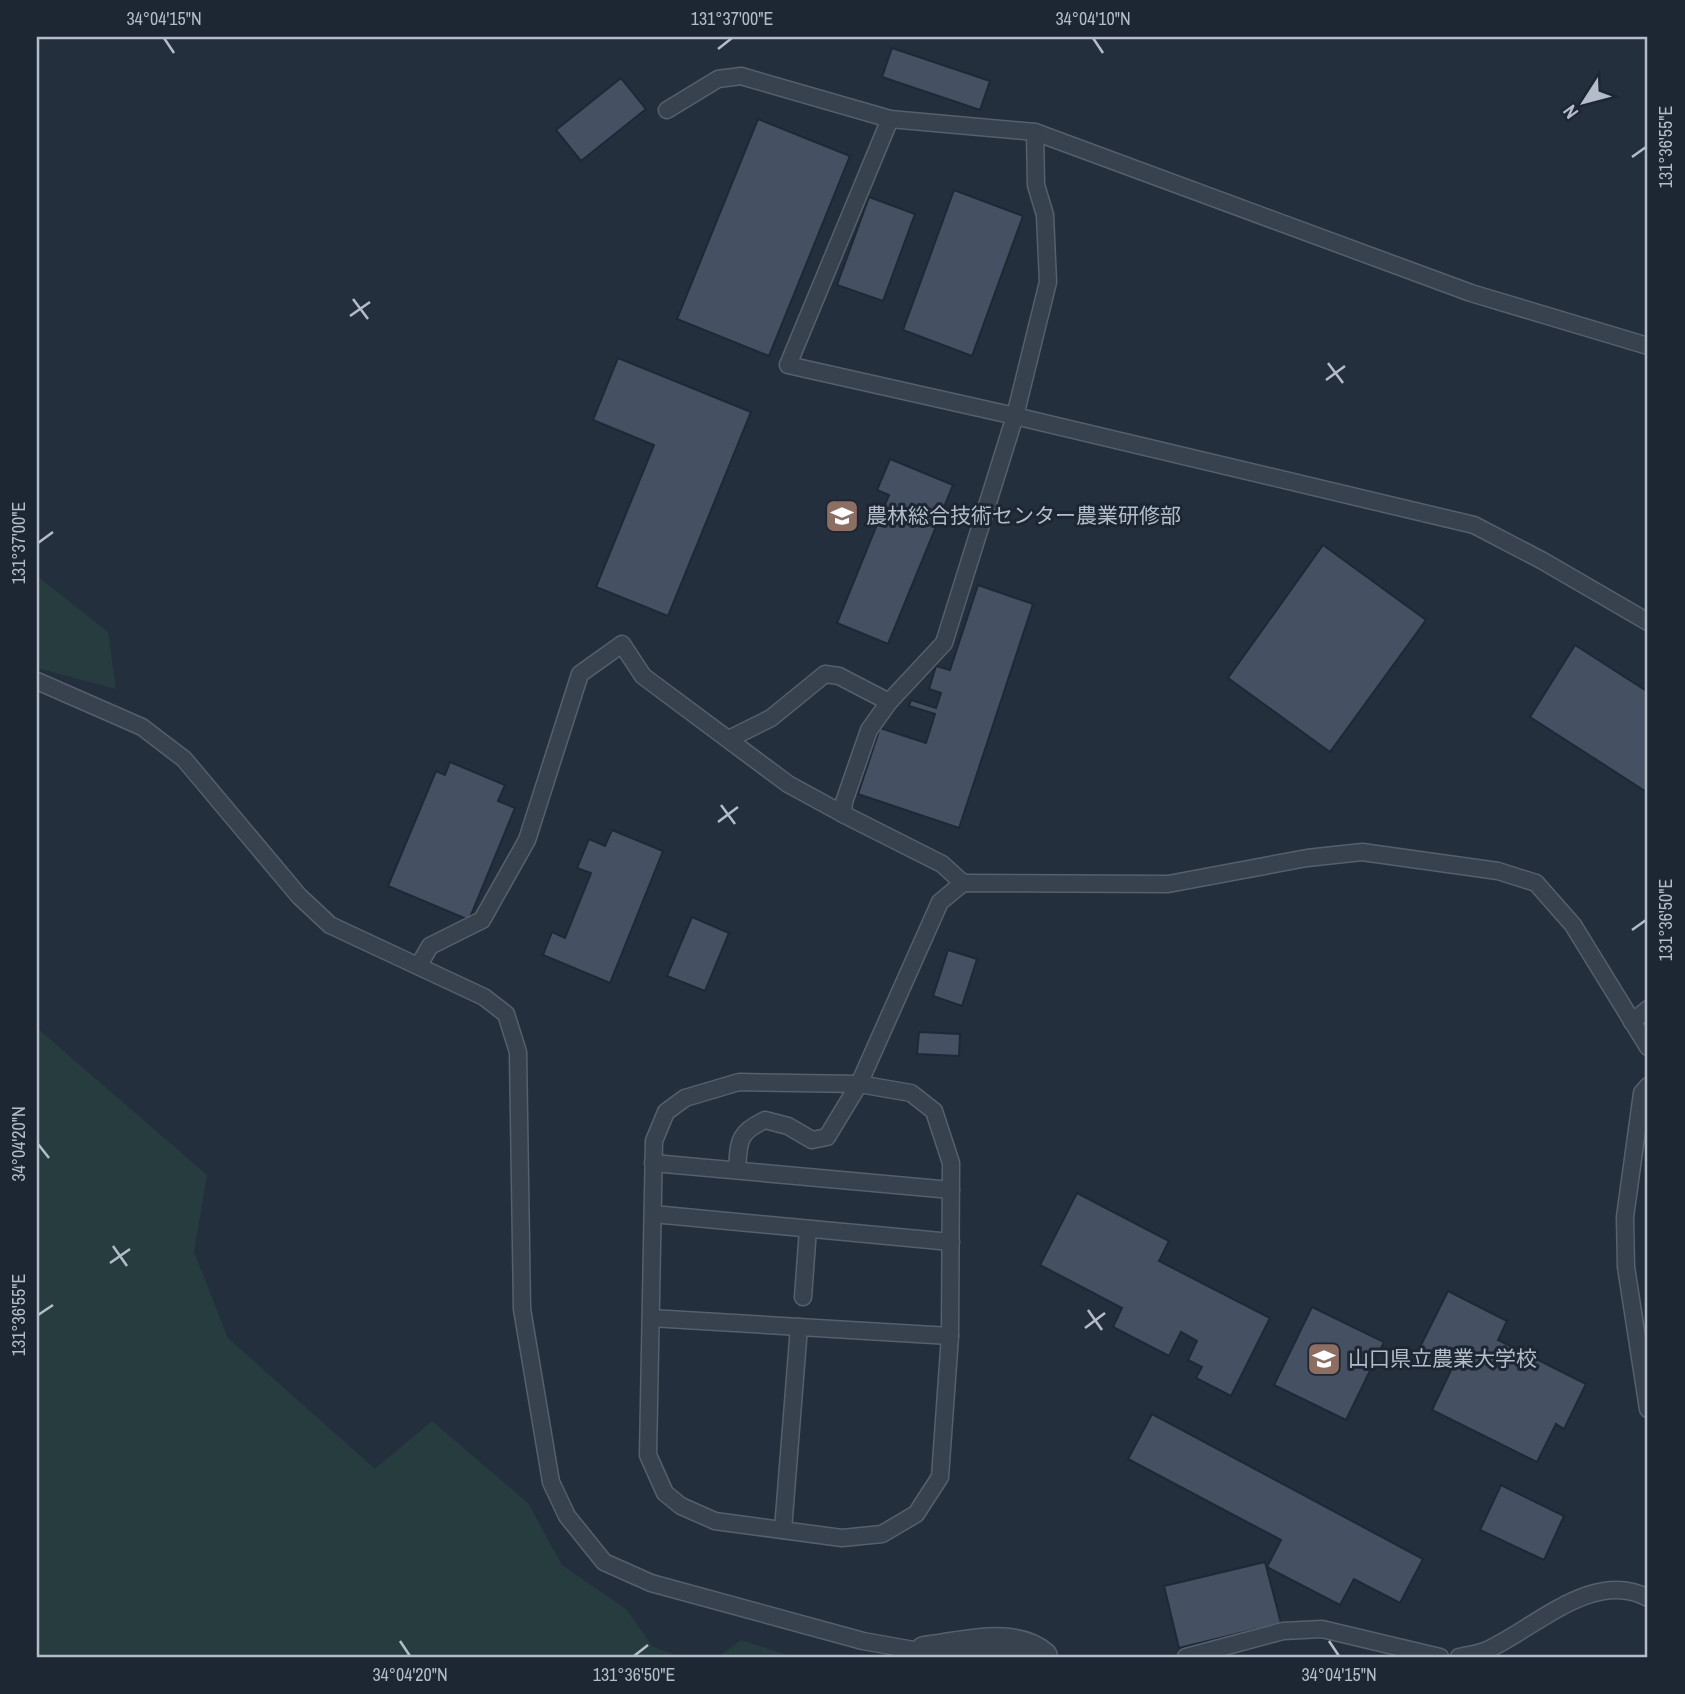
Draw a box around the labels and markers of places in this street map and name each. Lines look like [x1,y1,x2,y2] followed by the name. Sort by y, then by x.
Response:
[823,497,861,535] school or university icon: 農林総合技術センター農業研修部
[866,501,1181,530] place label: 農林総合技術センター農業研修部
[1305,1340,1343,1378] school or university icon: 山口県立農業大学校
[1348,1344,1537,1373] place label: 山口県立農業大学校

